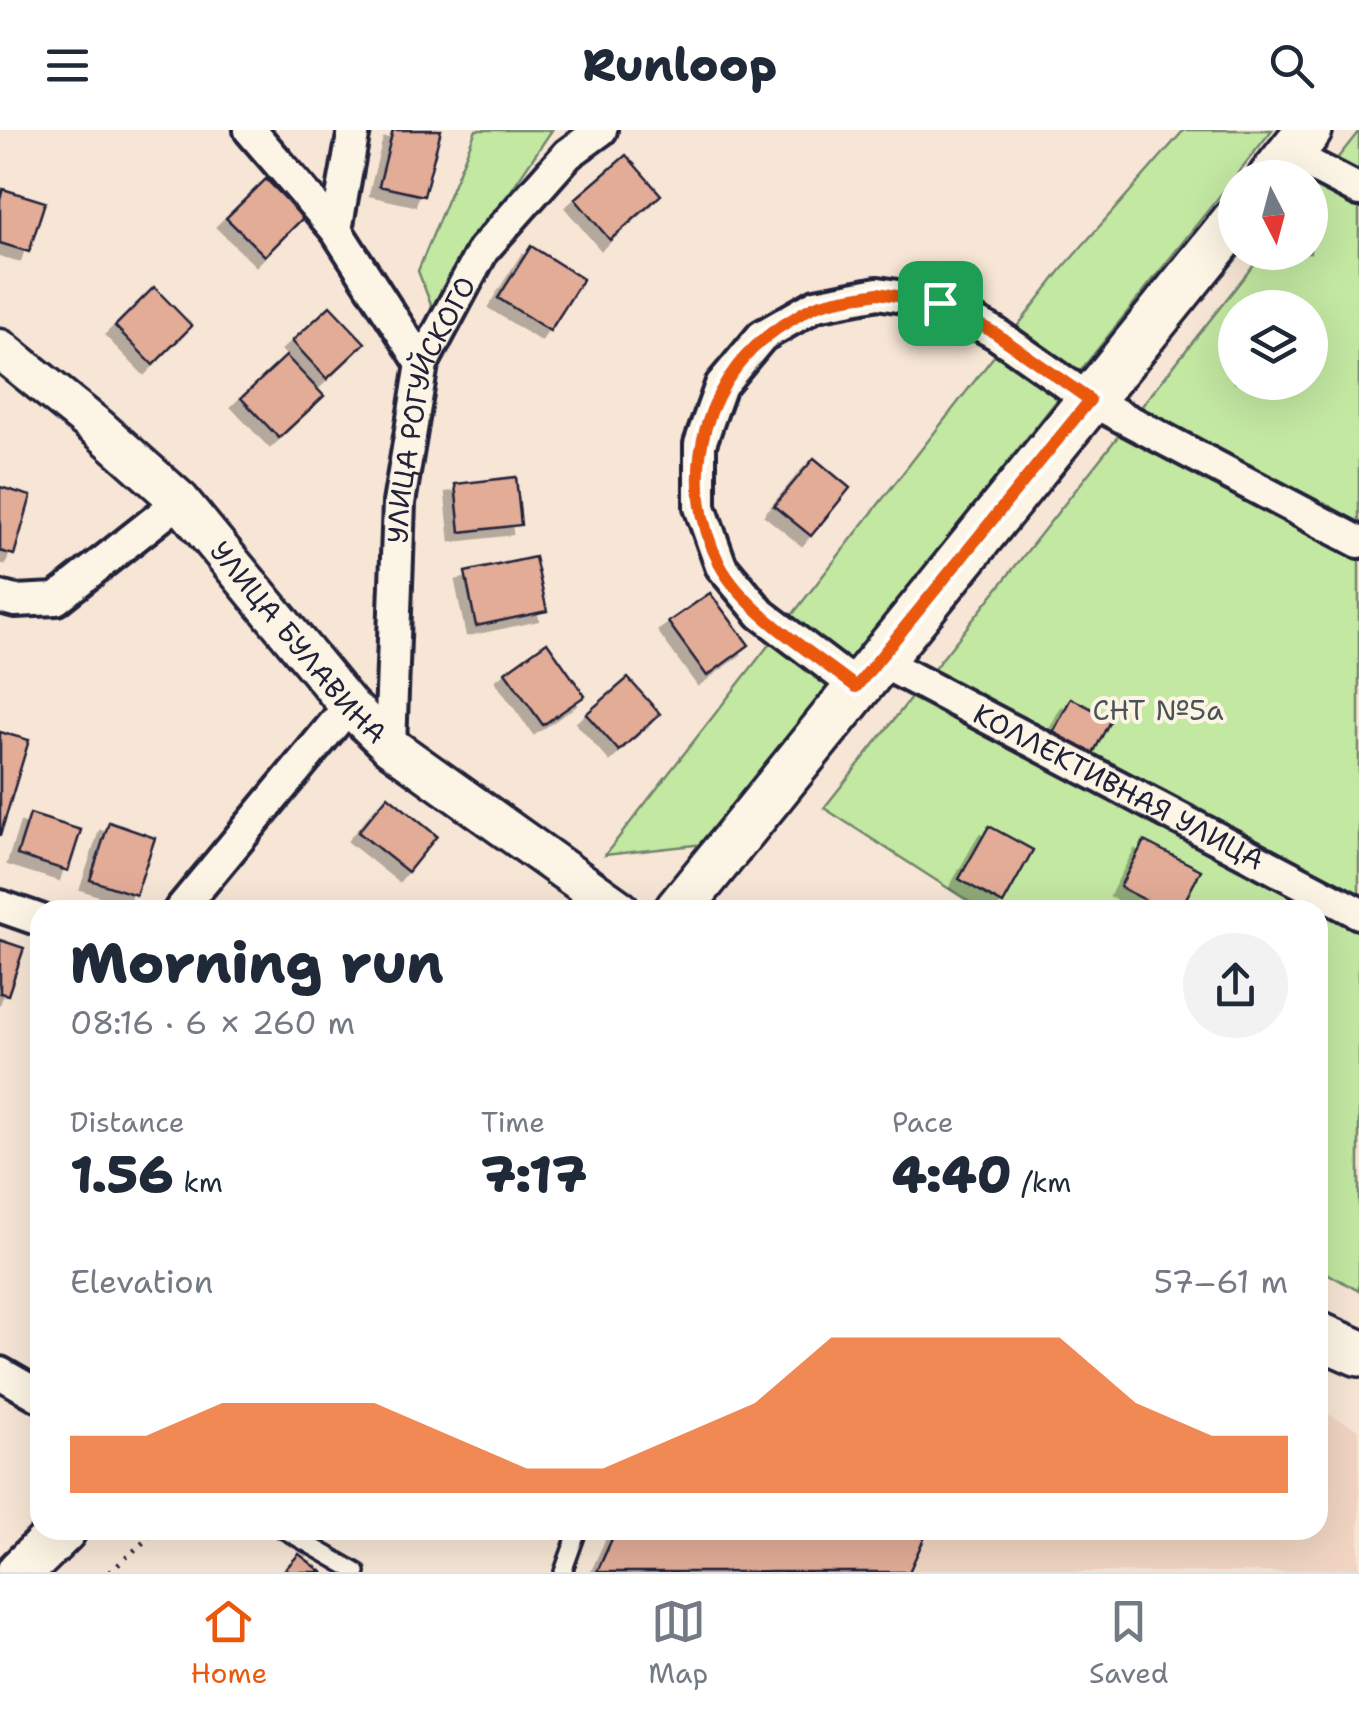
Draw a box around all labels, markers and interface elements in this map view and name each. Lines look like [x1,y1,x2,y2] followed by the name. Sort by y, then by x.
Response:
[582,35,777,95] text: Runloop
[40,38,95,93] icon: menu
[1264,38,1319,93] icon: search
[1218,160,1328,270] north arrow
[1218,160,1328,400] map controls
[898,261,983,346] pin
[379,269,485,544] street label: УЛИЦА РОГУЙСКОГО
[913,276,968,331] icon: arrive
[1218,290,1328,400] button: layers
[202,533,395,752] street label: УЛИЦА БУЛАВИНА
[1092,691,1224,729] park label: СНТ №5а
[967,695,1271,879] street label: КОЛЛЕКТИВНАЯ УЛИЦА
[70,926,444,1000] text: Morning run
[1183,933,1288,1038] button: share
[70,1001,355,1044] text: 08:16 · 6 × 260 m
[70,1103,185,1141] text: Distance
[481,1103,545,1141] text: Time
[892,1103,954,1141] text: Pace
[70,1141,174,1208] text: 1.56
[481,1141,587,1208] text: 7:17
[892,1141,1012,1208] text: 4:40
[174,1163,223,1201] text: km
[1012,1163,1071,1201] text: /km
[70,1260,213,1303] text: Elevation
[1153,1260,1288,1303] text: 57–61 m
[190,1594,267,1692] tab: Home
[648,1594,708,1692] tab: Map
[1089,1594,1169,1692] tab: Saved

